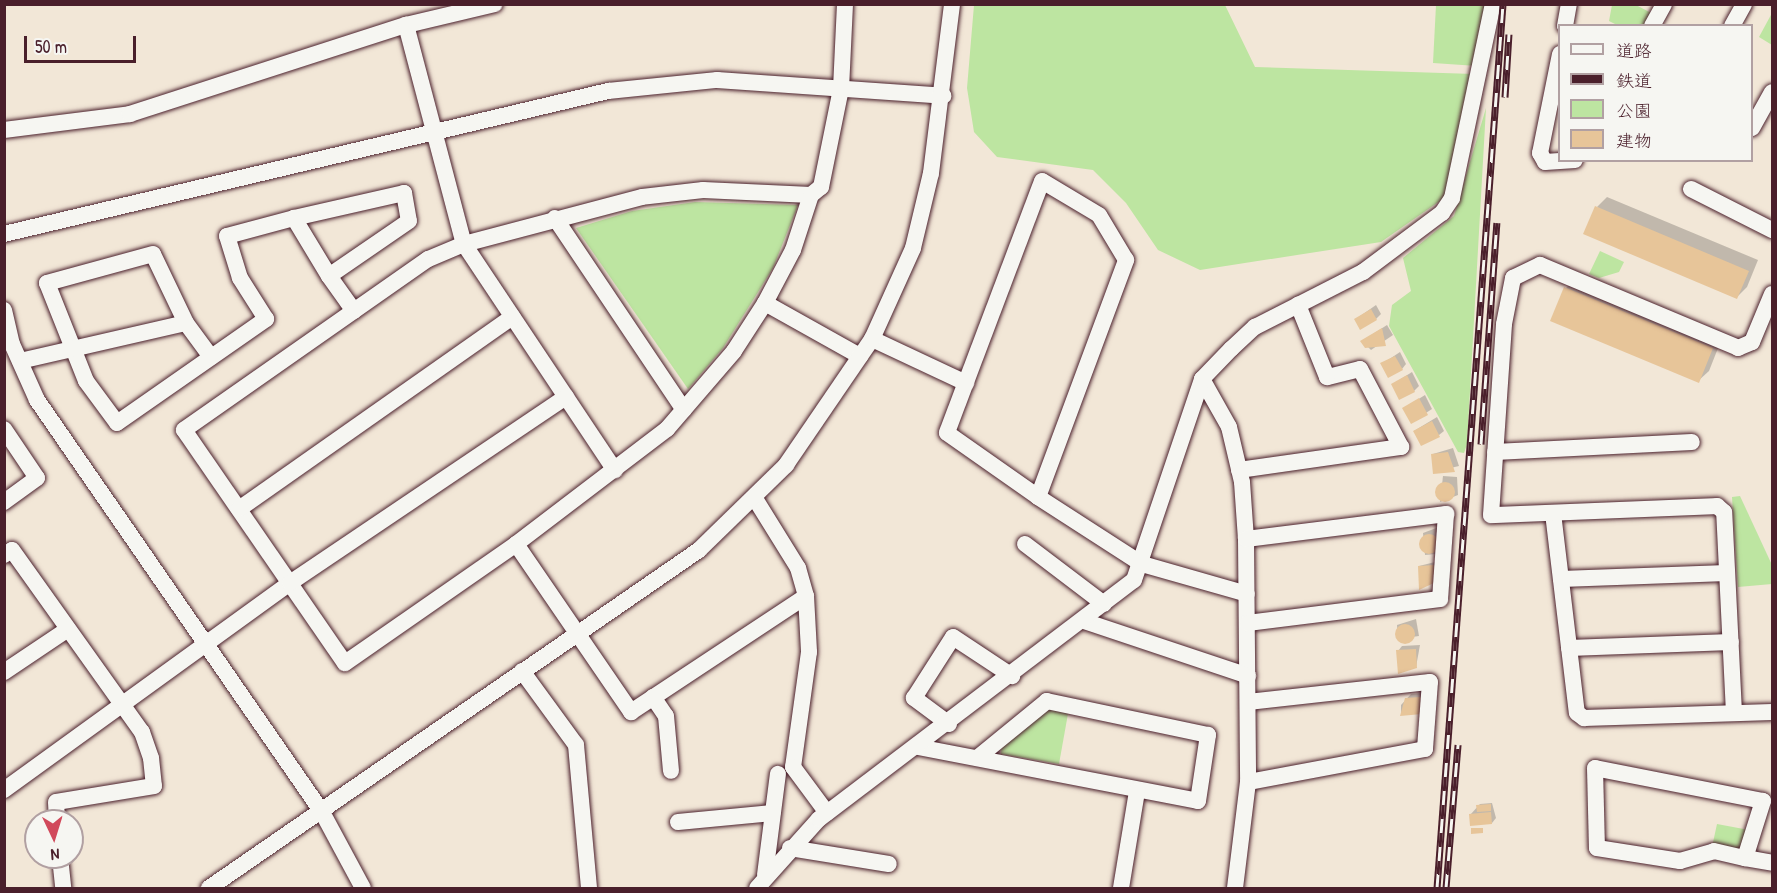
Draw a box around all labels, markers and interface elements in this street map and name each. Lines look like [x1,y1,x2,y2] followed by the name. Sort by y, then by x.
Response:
[27,24,140,62] scale bar
[1558,24,1753,162] legend
[35,34,67,59] text: 50 m
[1616,38,1652,63] text: 道路
[1616,68,1652,93] text: 鉄道
[1616,98,1652,123] text: 公園
[1616,128,1652,153] text: 建物
[24,809,84,869] north arrow
[50,844,60,866] text: N

